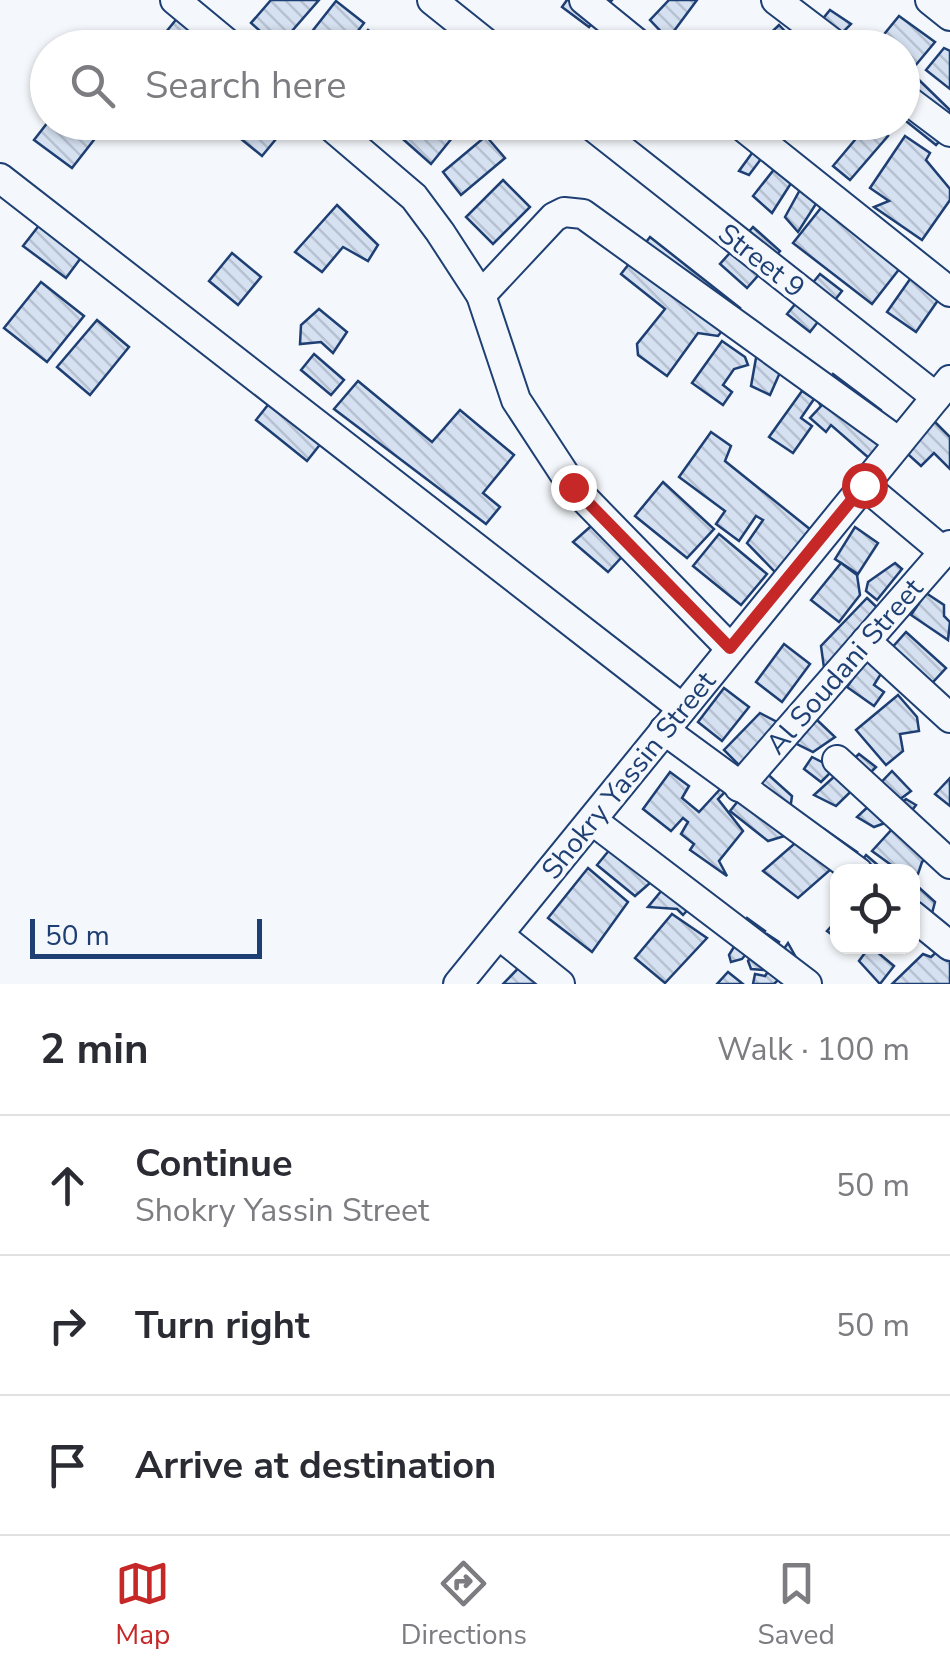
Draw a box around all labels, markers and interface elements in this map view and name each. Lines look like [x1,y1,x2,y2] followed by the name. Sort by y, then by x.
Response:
[30,30,920,140] search box
[65,58,120,113] icon: search
[145,60,346,111] text: Search here
[710,215,813,307] street label: Street 9
[842,463,888,509] route start
[551,465,597,511] route end
[758,570,932,763] street label: Al Soudani Street
[533,663,725,888] street label: Shokry Yassin Street
[830,864,920,954] map controls
[830,864,920,954] button: locate
[30,914,262,958] scale bar
[45,917,110,955] text: 50 m
[40,1021,149,1078] text: 2 min
[717,1028,910,1071] text: Walk · 100 m
[135,1138,293,1189] text: Continue
[40,1158,95,1213] icon: ahead
[836,1164,910,1207] text: 50 m
[135,1189,429,1232] text: Shokry Yassin Street
[40,1298,95,1353] icon: right
[135,1300,310,1351] text: Turn right
[836,1304,910,1347] text: 50 m
[40,1438,95,1493] icon: arrive
[135,1440,496,1491] text: Arrive at destination
[115,1556,170,1654] tab: Map
[401,1556,527,1654] tab: Directions
[757,1556,835,1654] tab: Saved

